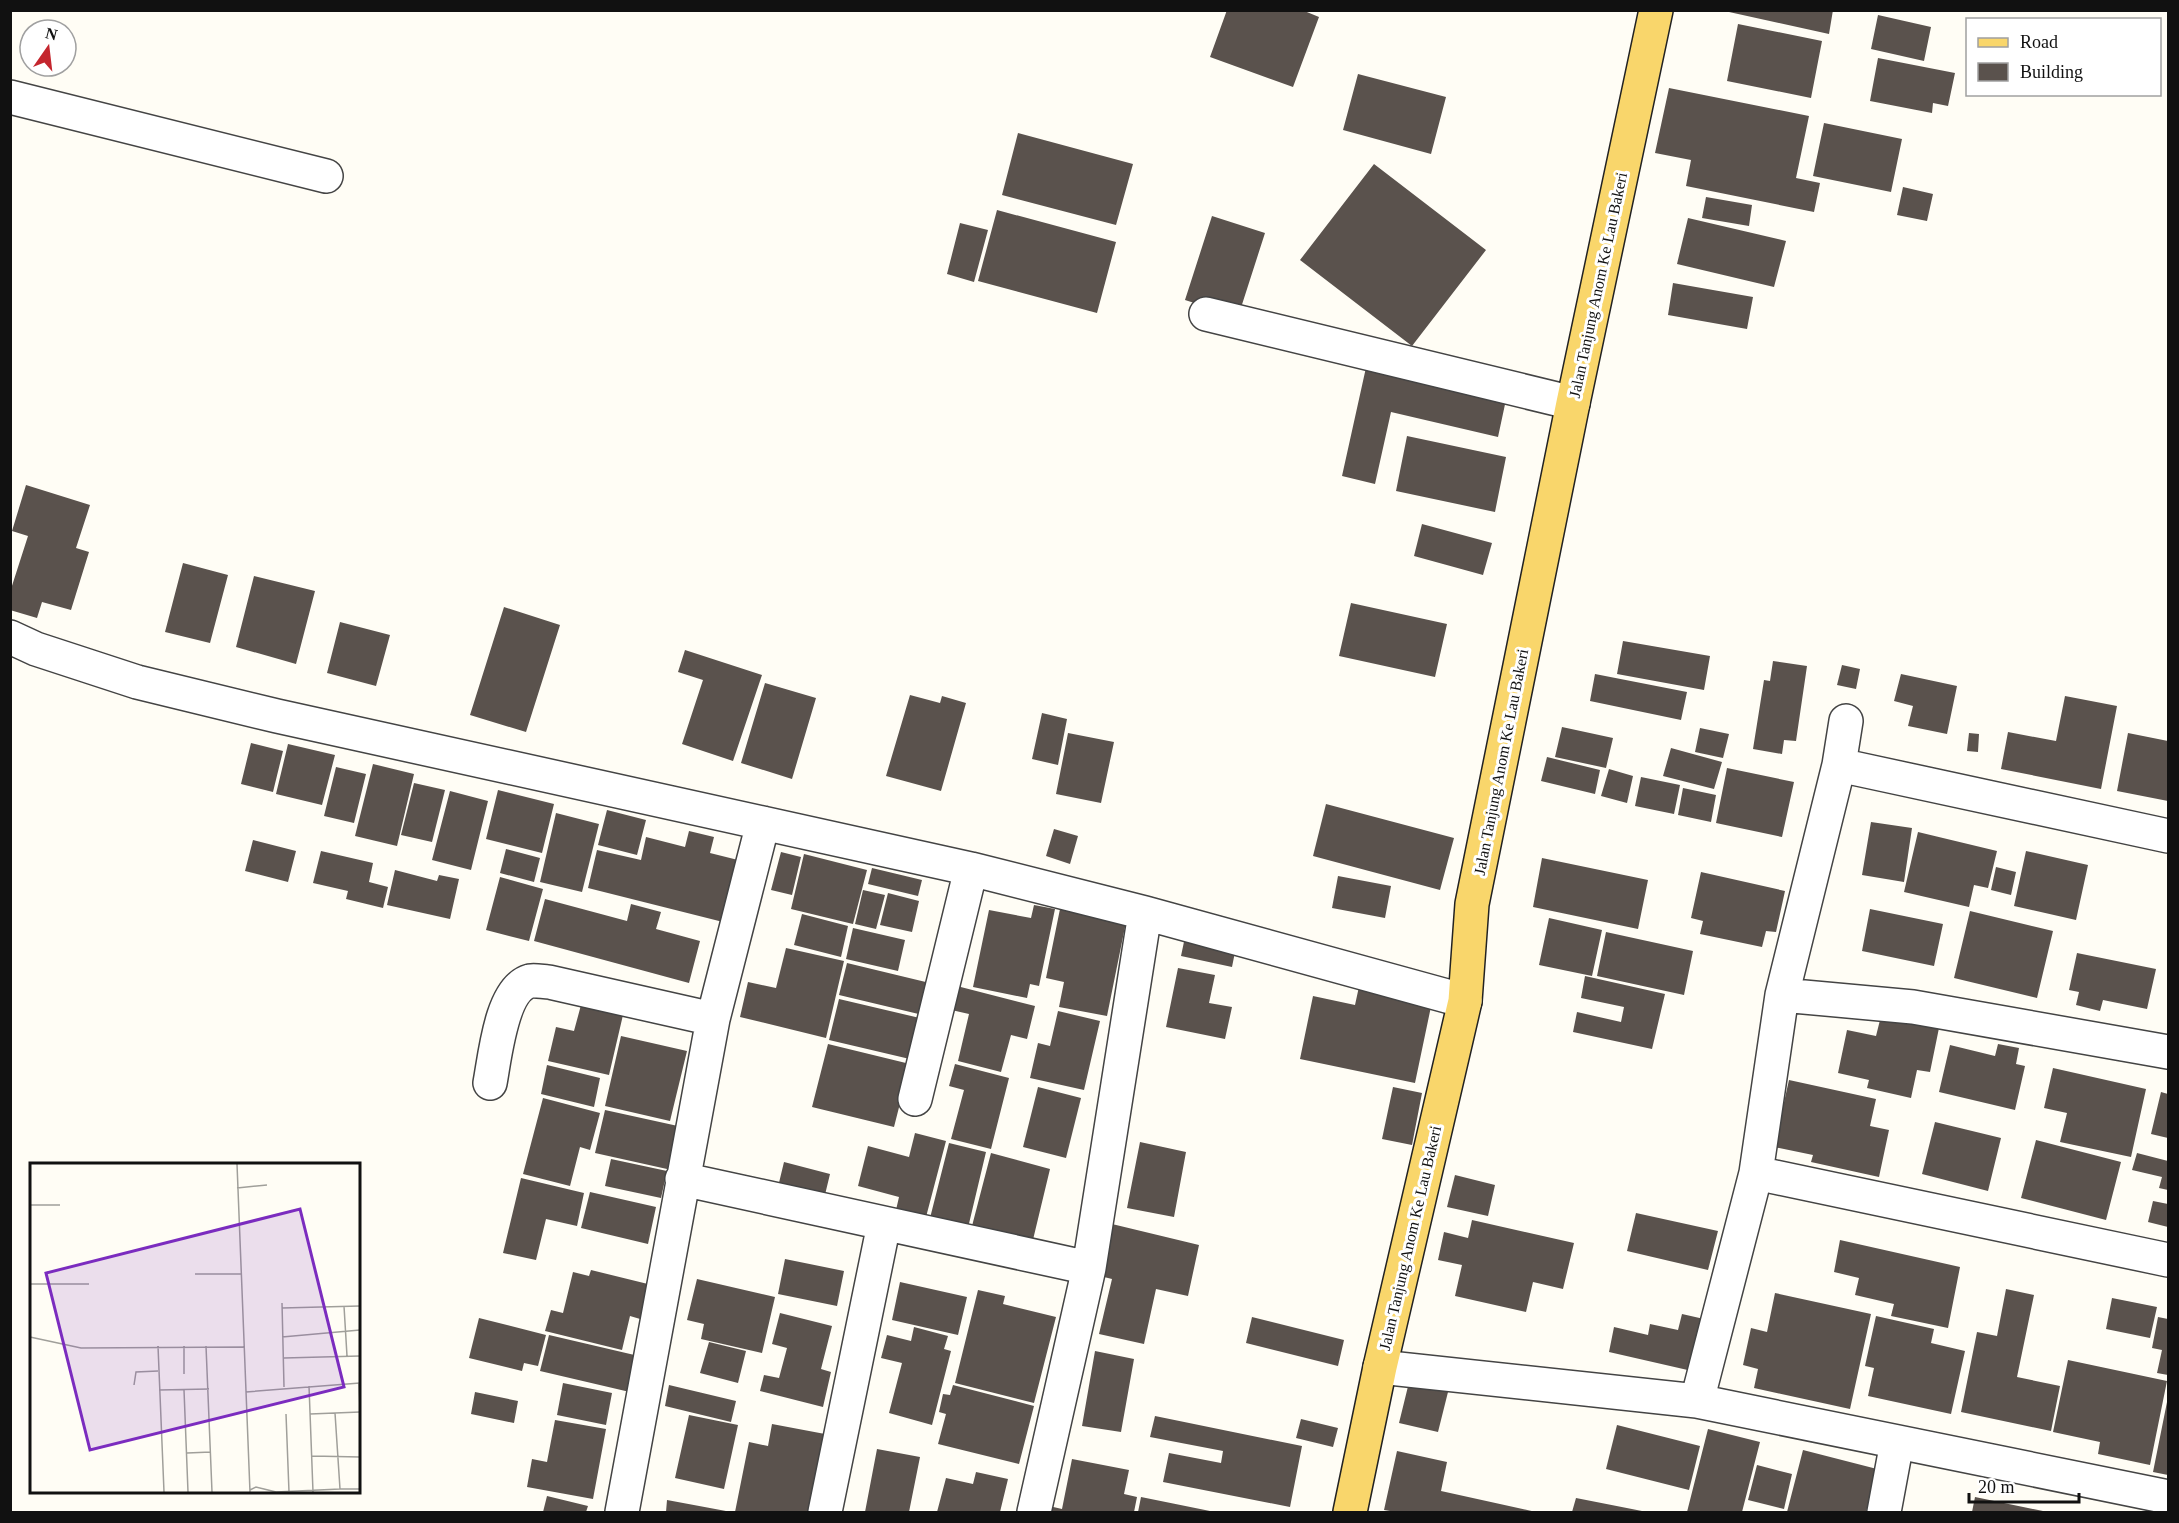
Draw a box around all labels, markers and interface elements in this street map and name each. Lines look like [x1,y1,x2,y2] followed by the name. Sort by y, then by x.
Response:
[18,18,78,78] north arrow
[1966,18,2161,96] legend
[44,24,60,44] text: N
[2020,32,2058,52] text: Road
[2020,62,2083,82] text: Building
[1566,170,1631,400] street label: Jalan Tanjung Anom Ke Lau Bakeri
[1471,647,1532,877] street label: Jalan Tanjung Anom Ke Lau Bakeri
[1376,1123,1445,1352] street label: Jalan Tanjung Anom Ke Lau Bakeri
[30,1163,360,1493] inset map
[1969,1466,2078,1504] scale bar
[1978,1477,2015,1497] text: 20 m

